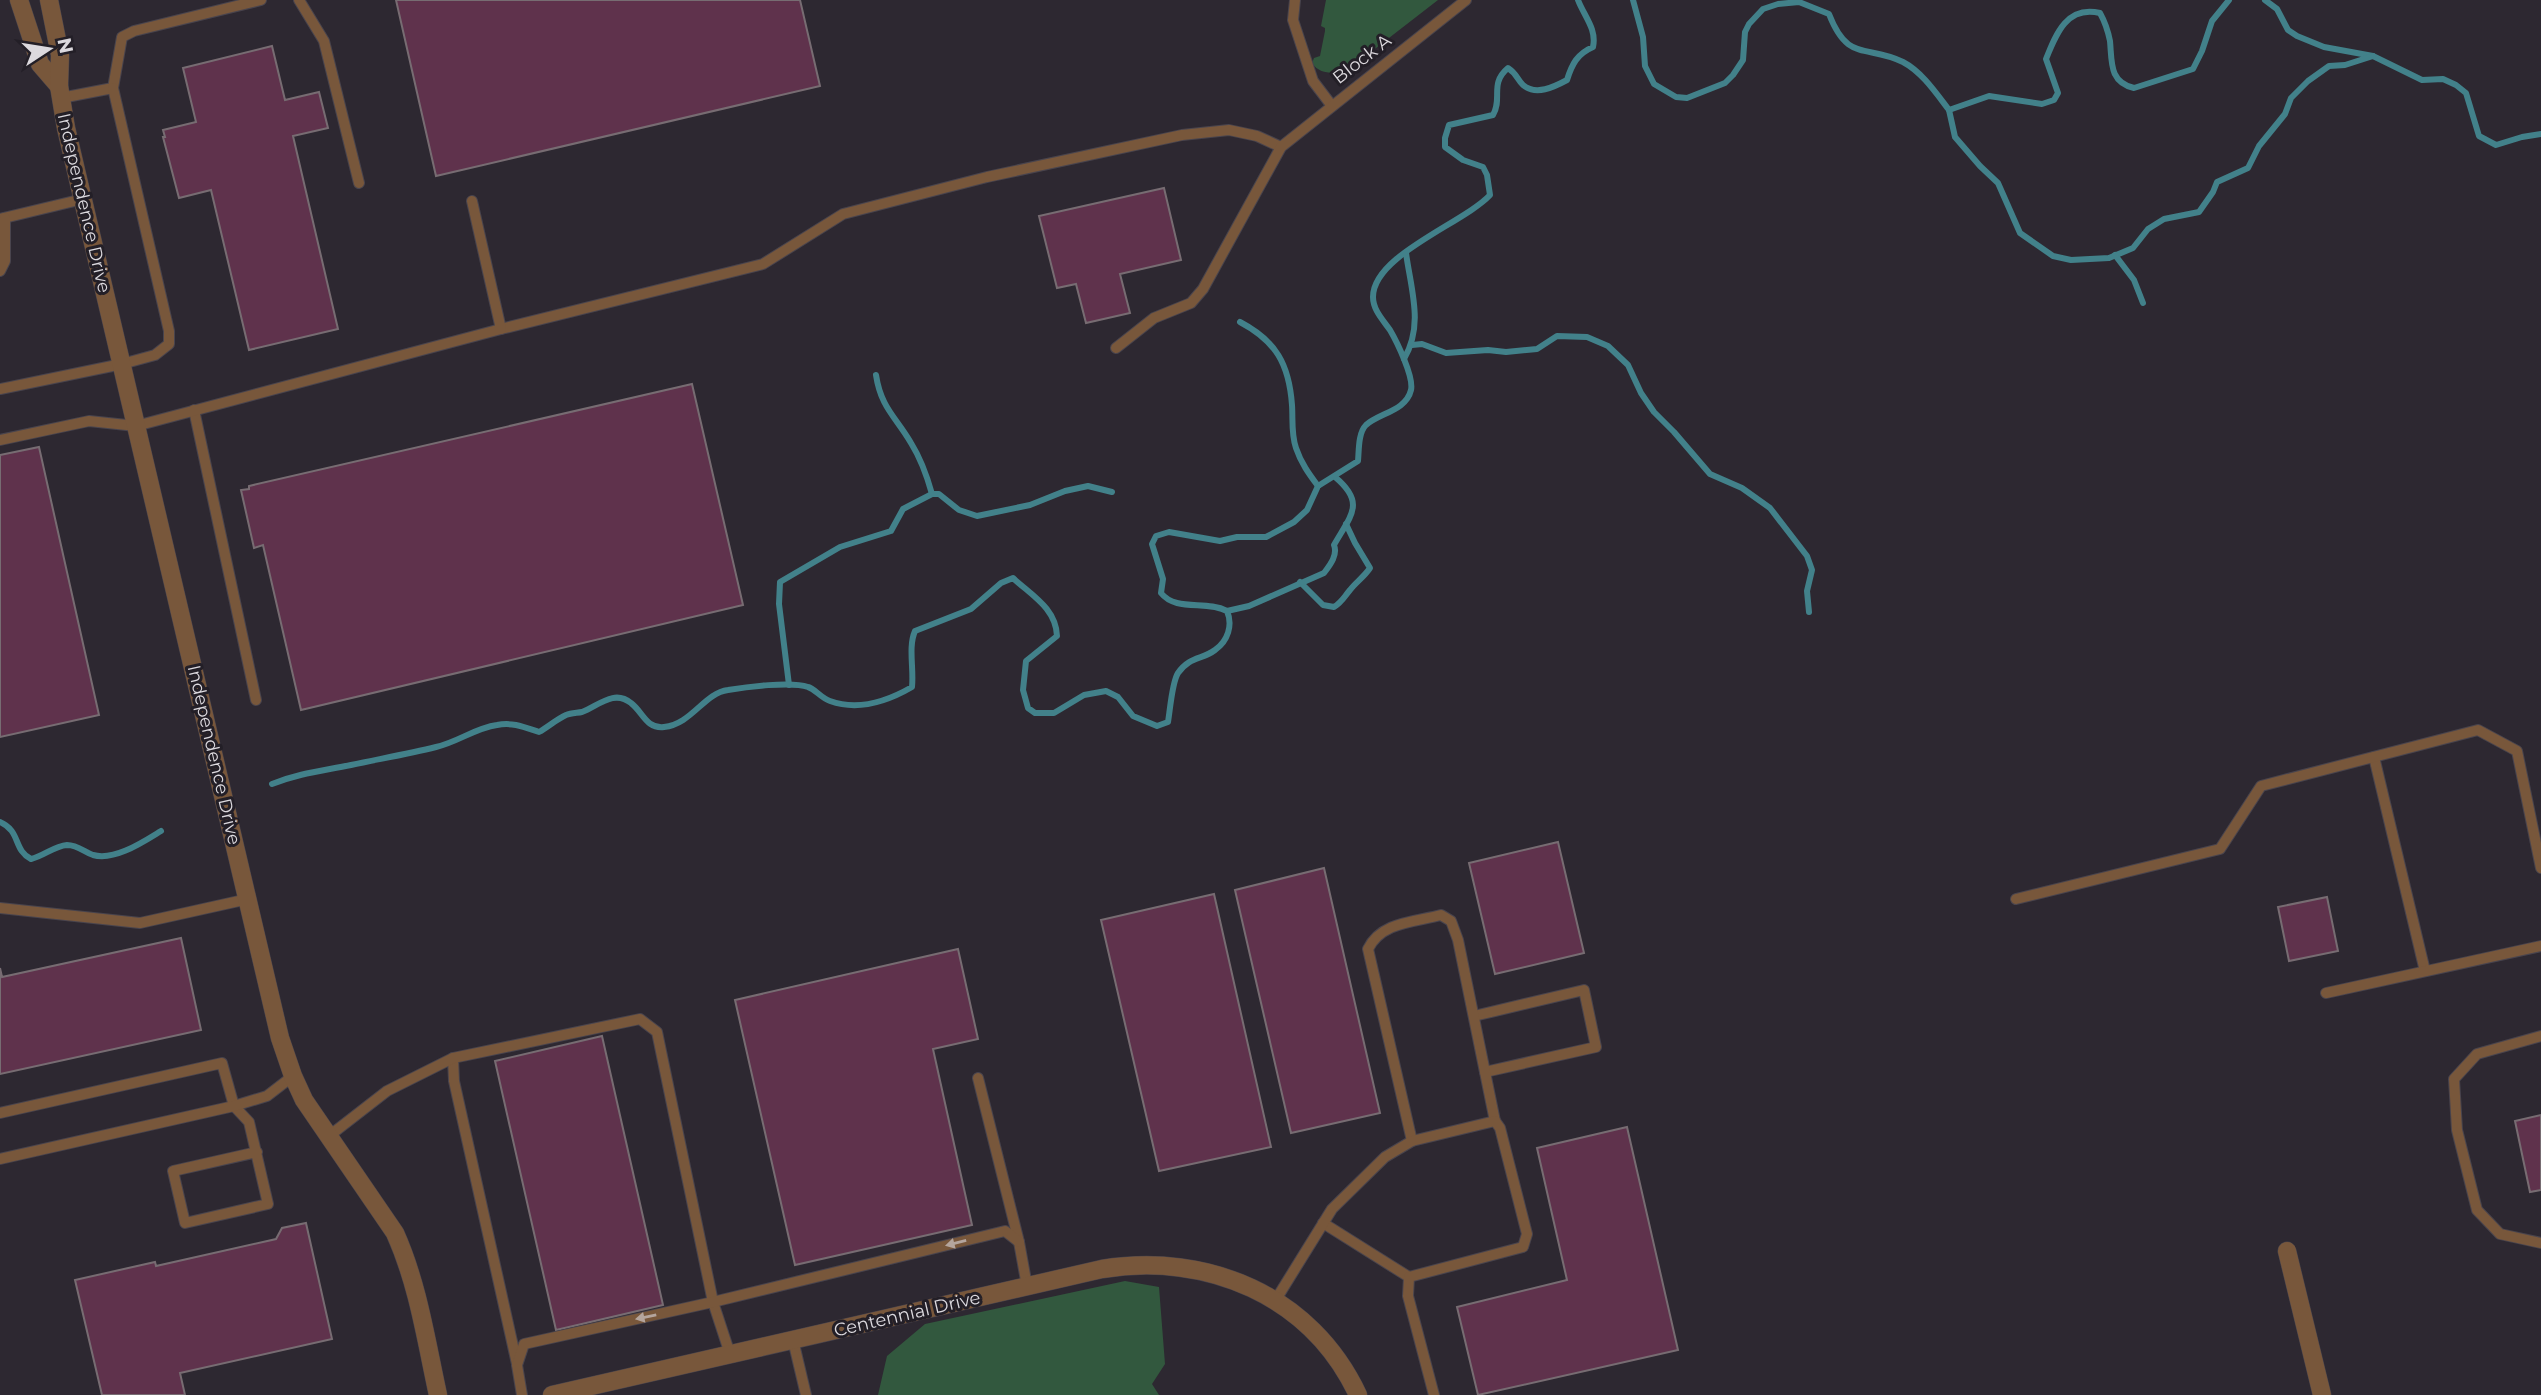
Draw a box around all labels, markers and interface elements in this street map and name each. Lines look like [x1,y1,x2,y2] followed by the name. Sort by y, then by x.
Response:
[14,14,84,84] north arrow
[1328,29,1396,89] street label: Block A
[52,36,78,55] text: N
[53,111,115,295] street label: Independence Drive
[183,663,245,847] street label: Independence Drive
[945,1238,967,1249] one-way arrow
[832,1286,983,1342] street label: Centennial Drive
[635,1312,657,1323] one-way arrow

